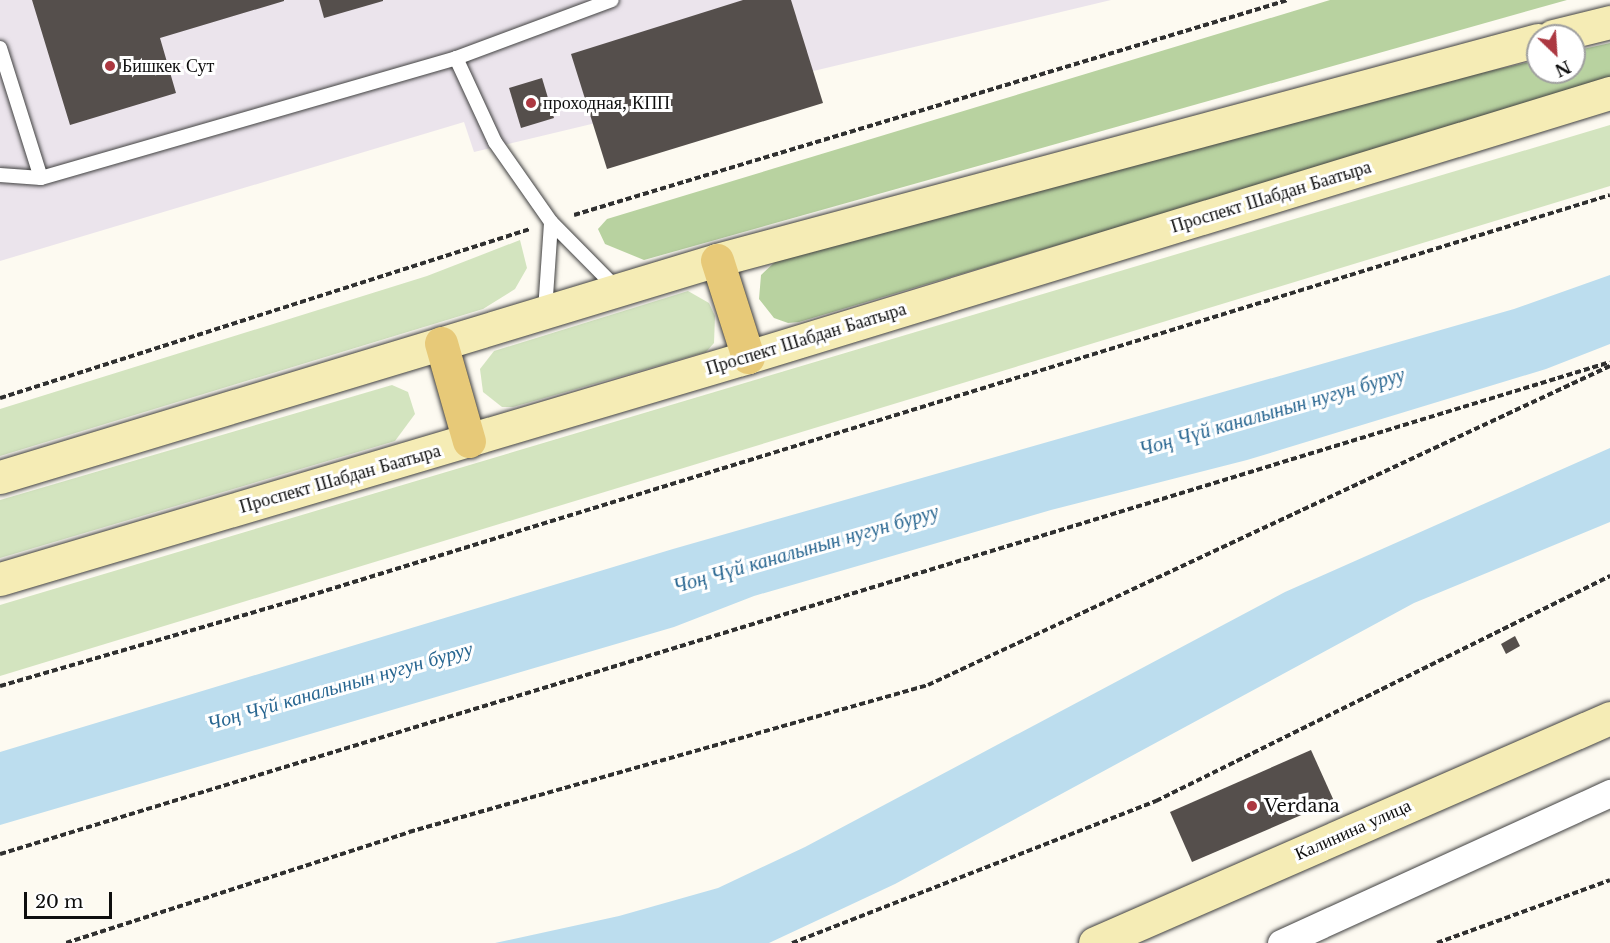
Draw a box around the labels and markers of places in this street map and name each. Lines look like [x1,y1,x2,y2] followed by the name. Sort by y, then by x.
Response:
[122,55,214,77] place label: Бишкек Сут
[103,59,117,73] marker: Бишкек Сут
[543,92,670,114] place label: проходная, КПП
[524,96,538,110] marker: проходная, КПП
[1264,795,1340,817] place label: Verdana
[1245,799,1259,813] marker: Verdana

